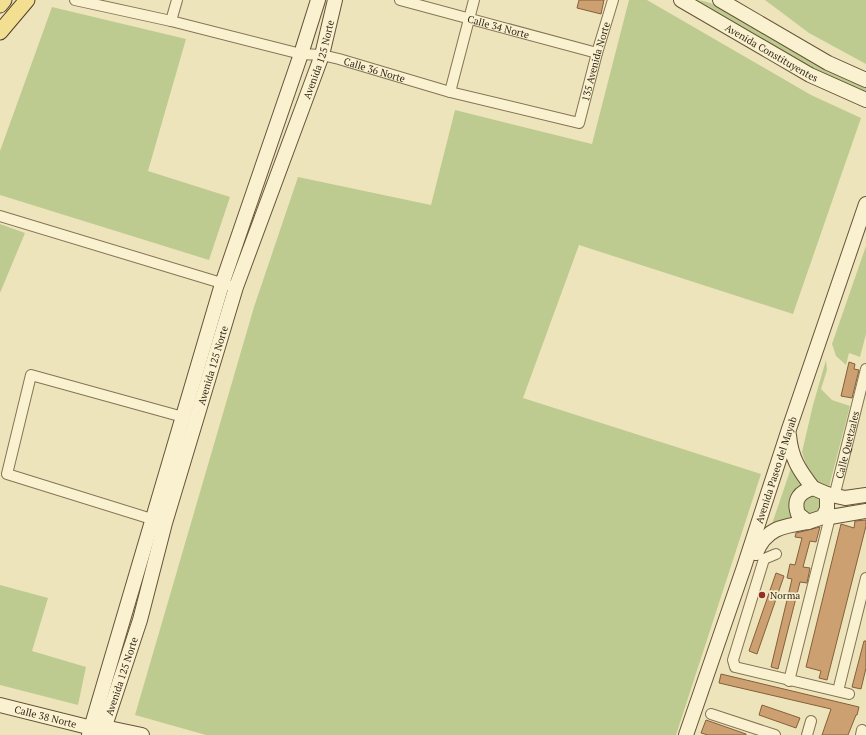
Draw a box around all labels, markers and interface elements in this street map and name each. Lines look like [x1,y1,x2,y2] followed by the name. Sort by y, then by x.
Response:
[466,12,531,41] street label: Calle 34 Norte
[300,19,337,101] street label: Avenida 125 Norte
[578,20,613,103] street label: 135 Avenida Norte
[723,21,820,84] street label: Avenida Constituyentes
[342,54,407,85] street label: Calle 36 Norte
[194,324,230,406] street label: Avenida 125 Norte
[832,409,862,480] street label: Calle Quetzales
[752,414,800,525] street label: Avenida Paseo del Mayab
[770,589,800,602] place label: Norma
[757,590,767,600] marker: Norma
[102,635,140,717] street label: Avenida 125 Norte
[13,702,78,730] street label: Calle 38 Norte

